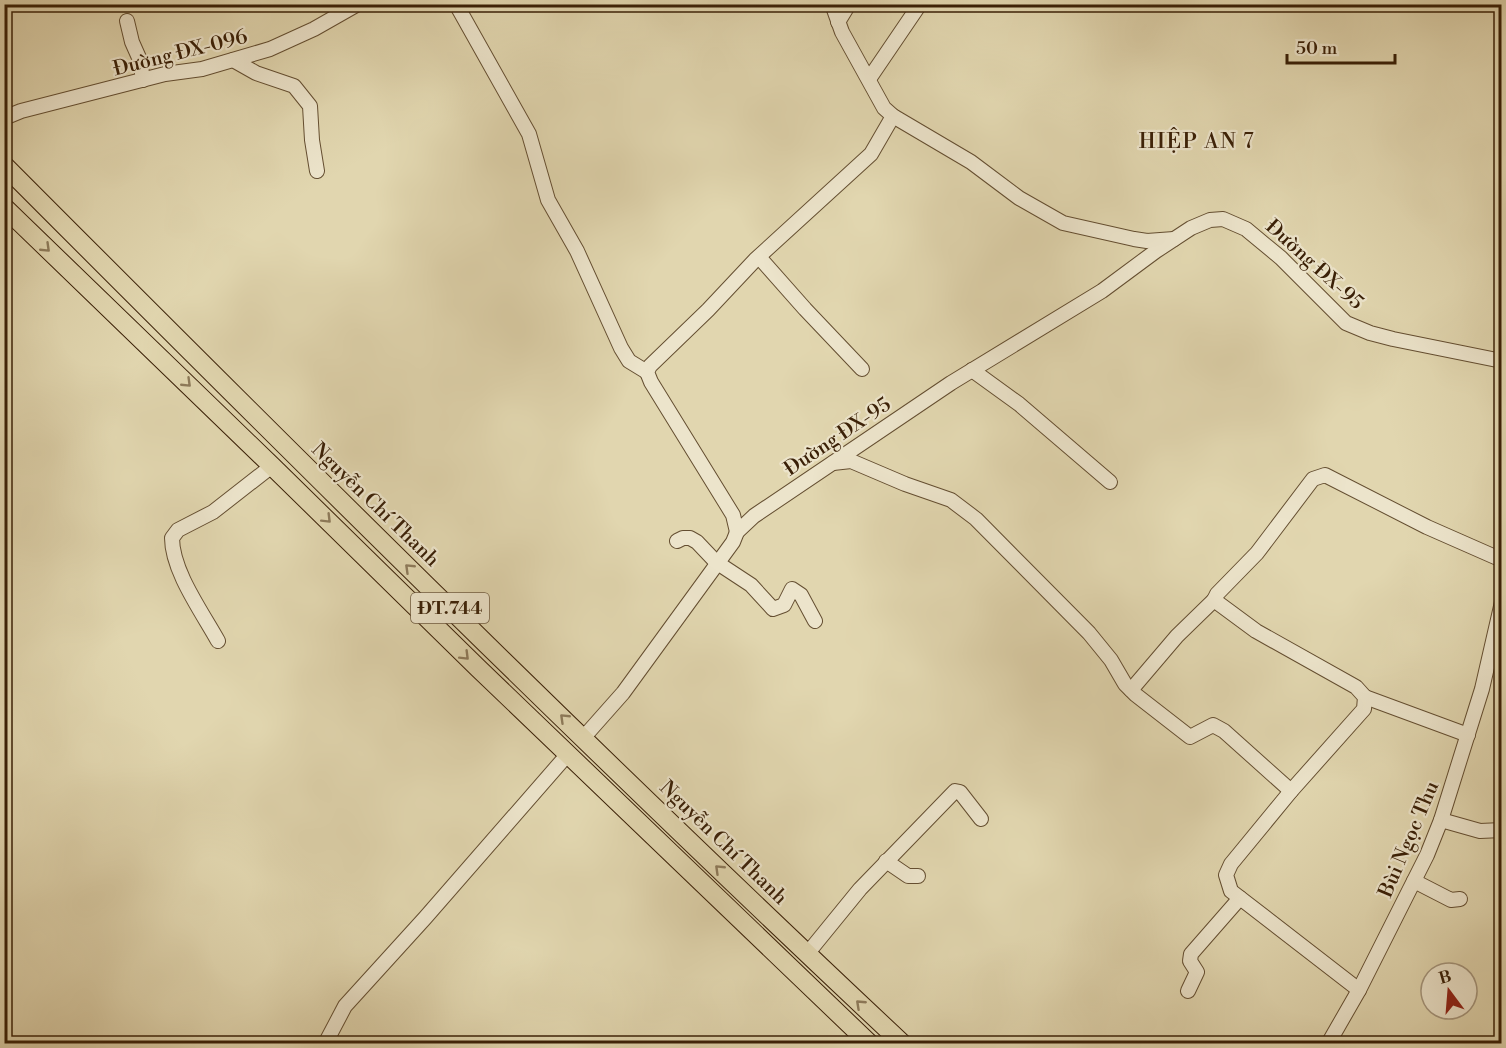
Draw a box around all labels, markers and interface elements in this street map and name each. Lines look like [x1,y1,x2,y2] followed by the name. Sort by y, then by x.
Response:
[111,25,250,82] street label: Đường ĐX-096
[1287,27,1395,65] scale bar
[1296,37,1338,60] text: 50 m
[1139,127,1255,155] district label: HIỆP AN 7
[1260,215,1368,316] street label: Đường ĐX-95
[40,241,50,252] one-way arrow
[179,376,190,387] one-way arrow
[780,392,896,482] street label: Đường ĐX-95
[306,438,444,573] street label: Nguyễn Chí Thanh
[319,512,330,523] one-way arrow
[406,564,417,575] one-way arrow
[411,593,489,623] road number: ĐT.744
[458,649,469,660] one-way arrow
[561,715,572,726] one-way arrow
[654,776,792,911] street label: Nguyễn Chí Thanh
[1373,777,1445,902] street label: Bùi Ngọc Thu
[716,865,727,876] one-way arrow
[1419,961,1479,1021] north arrow
[1437,966,1454,989] text: B
[856,1000,867,1011] one-way arrow

